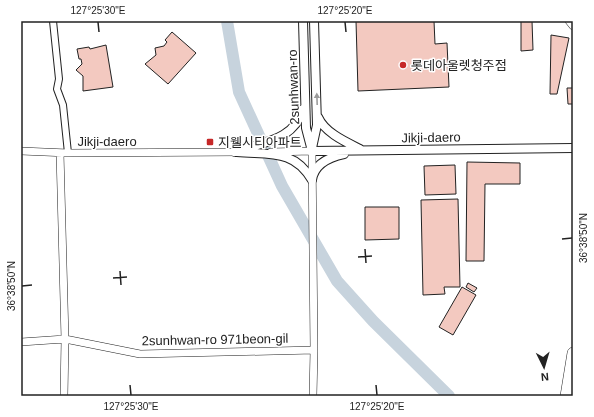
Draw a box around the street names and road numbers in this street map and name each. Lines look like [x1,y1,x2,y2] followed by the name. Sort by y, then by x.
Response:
[285,49,302,125] street label: 2sunhwan-ro
[401,129,461,146] street label: Jikji-daero
[77,134,137,149] street label: Jikji-daero
[142,331,289,348] street label: 2sunhwan-ro 971beon-gil

